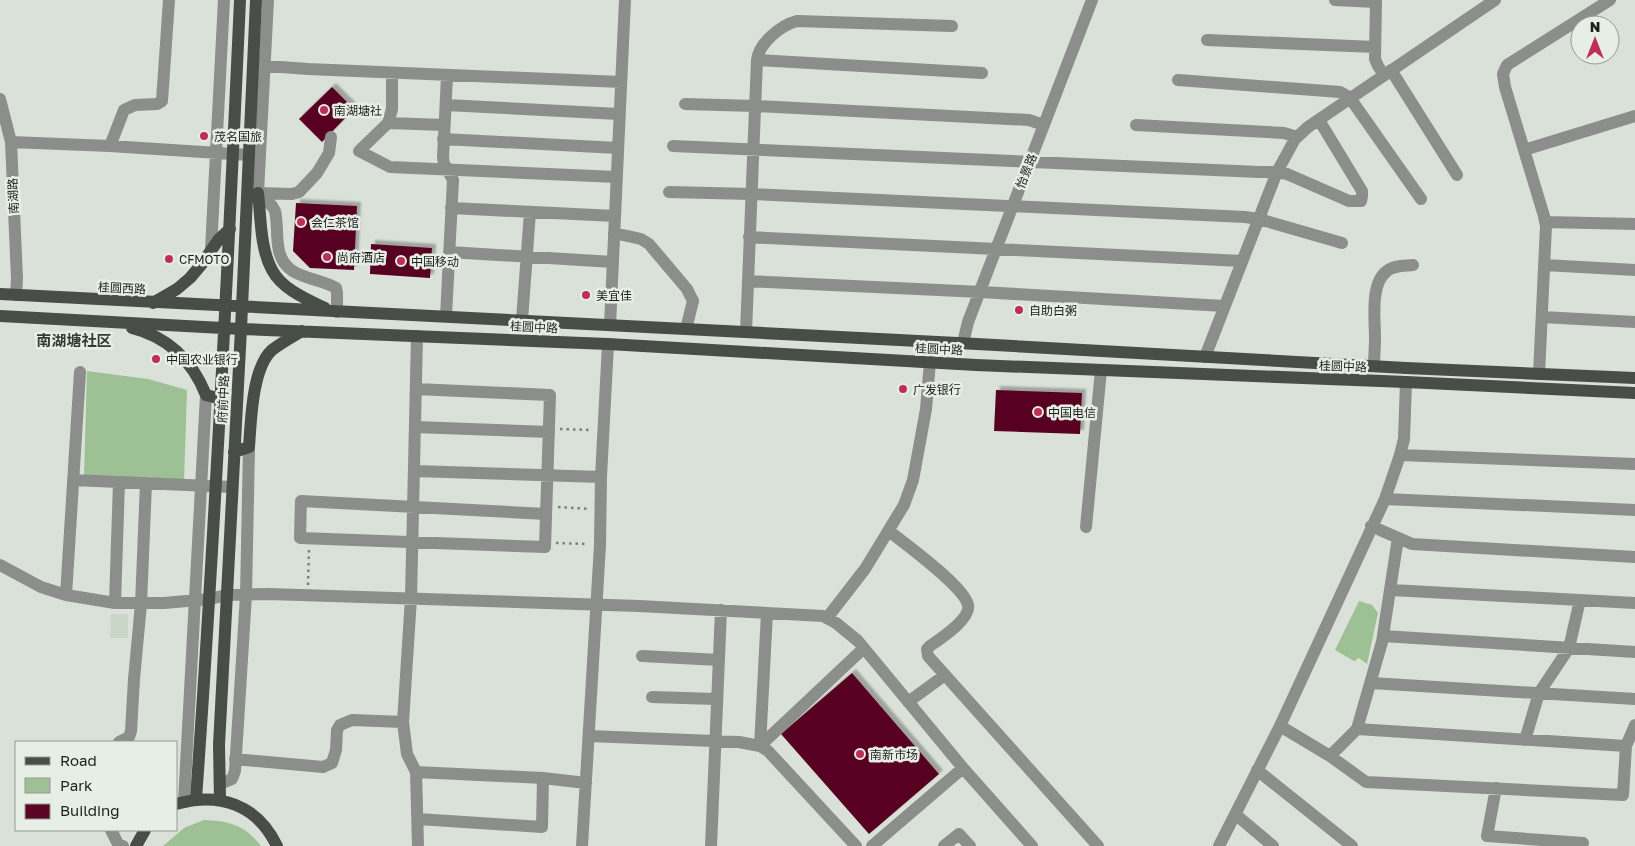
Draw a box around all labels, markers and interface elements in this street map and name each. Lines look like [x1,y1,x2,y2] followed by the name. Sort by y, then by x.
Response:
[1570,15,1620,65] north arrow
[1590,18,1600,35] text: N
[334,103,382,118] place label: 南湖塘社
[318,104,330,116] marker: 南湖塘社
[214,129,262,144] place label: 茂名国旅
[198,130,210,142] marker: 茂名国旅
[1012,151,1040,191] street label: 怡景路
[5,178,21,214] street label: 南湖路
[311,215,359,230] place label: 会仁茶馆
[295,216,307,228] marker: 会仁茶馆
[337,250,385,265] place label: 尚府酒店
[321,251,333,263] marker: 尚府酒店
[179,252,229,267] place label: CFMOTO
[163,253,175,265] marker: CFMOTO
[411,254,459,269] place label: 中国移动
[395,255,407,267] marker: 中国移动
[98,279,146,297] street label: 桂圆西路
[596,288,632,303] place label: 美宜佳
[580,289,592,301] marker: 美宜佳
[1029,303,1077,318] place label: 自助白粥
[1013,304,1025,316] marker: 自助白粥
[510,318,558,336] street label: 桂圆中路
[36,331,112,349] district label: 南湖塘社区
[915,340,963,358] street label: 桂圆中路
[166,352,238,367] place label: 中国农业银行
[150,353,162,365] marker: 中国农业银行
[1319,358,1367,374] street label: 桂圆中路
[214,375,232,423] street label: 府前中路
[913,382,961,397] place label: 广发银行
[897,383,909,395] marker: 广发银行
[1048,405,1096,420] place label: 中国电信
[1032,406,1044,418] marker: 中国电信
[15,741,178,831] legend
[870,747,918,762] place label: 南新市场
[854,748,866,760] marker: 南新市场
[60,751,97,769] text: Road
[60,776,93,794] text: Park
[60,801,120,819] text: Building

